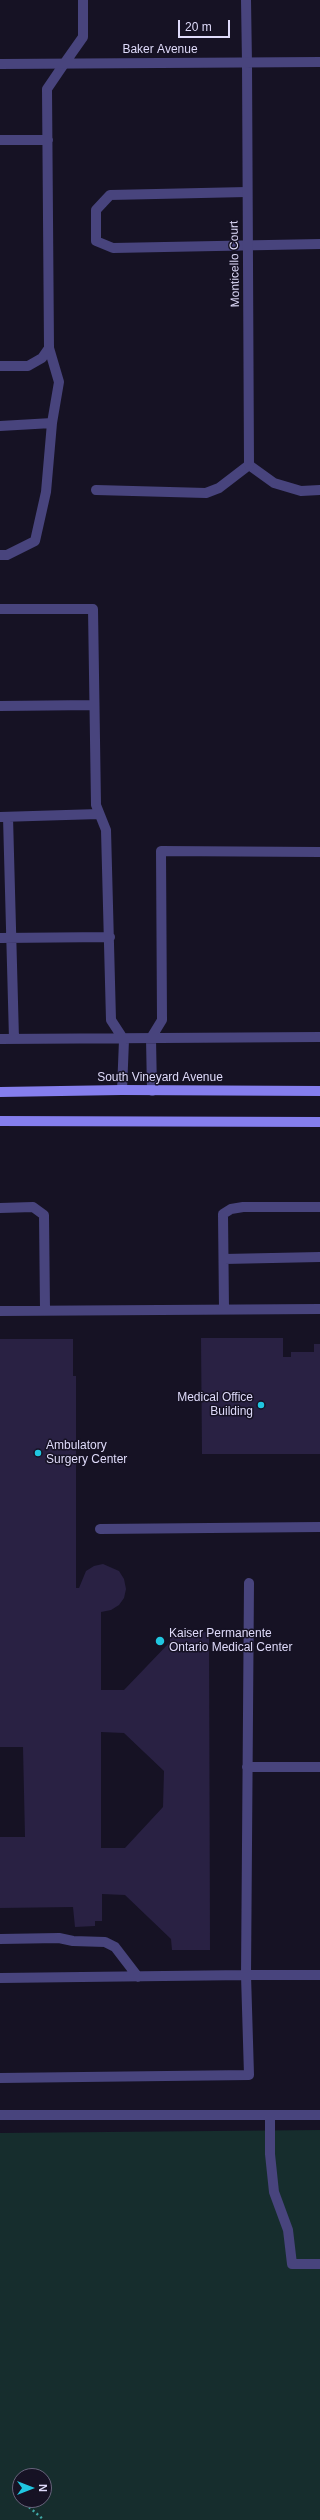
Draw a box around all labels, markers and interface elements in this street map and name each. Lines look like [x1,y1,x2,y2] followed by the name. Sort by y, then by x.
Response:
[180,12,232,38] scale bar
[185,20,212,34] text: 20 m
[122,43,198,57] street label: Baker Avenue
[227,221,243,307] street label: Monticello Court
[97,1071,223,1085] street label: South Vineyard Avenue
[177,1391,253,1419] place label: Medical Office Building
[256,1400,266,1410] marker: Medical Office Building
[46,1439,127,1467] place label: Ambulatory Surgery Center
[33,1448,43,1458] marker: Ambulatory Surgery Center
[169,1627,292,1655] place label: Kaiser Permanente Ontario Medical Center
[154,1635,166,1647] marker: Kaiser Permanente Ontario Medical Center
[12,2468,52,2508] north arrow
[37,2484,49,2492] text: N

